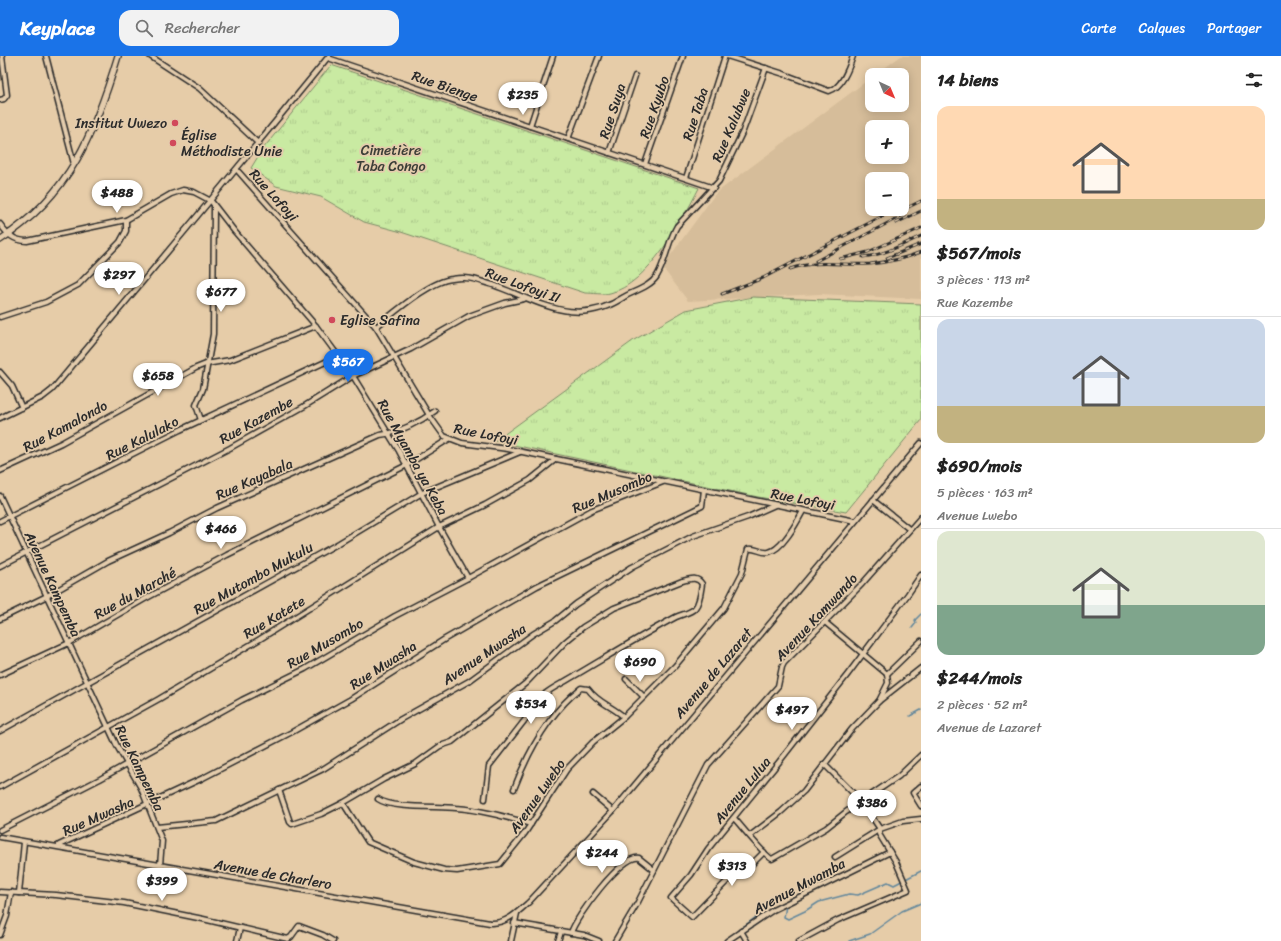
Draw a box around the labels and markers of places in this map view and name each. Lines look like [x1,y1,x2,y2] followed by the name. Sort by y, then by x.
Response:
[499,82,547,116] pin: $235
[74,111,167,136] place label: Institut Uwezo
[170,118,180,128] marker: Institut Uwezo
[181,123,282,164] place label: Église Méthodiste Unie
[168,138,178,148] marker: Église Méthodiste Unie
[93,180,141,214] pin: $488
[95,262,143,296] pin: $297
[197,279,245,313] pin: $677
[340,308,420,333] place label: Eglise Safina
[327,315,337,325] marker: Eglise Safina
[324,349,372,383] pin: $567
[134,363,182,397] pin: $658
[197,516,245,550] pin: $466
[616,649,664,683] pin: $690
[507,691,555,725] pin: $534
[768,697,816,731] pin: $497
[848,790,896,824] pin: $386
[578,840,626,874] pin: $244
[708,853,756,887] pin: $313
[138,868,186,902] pin: $399

